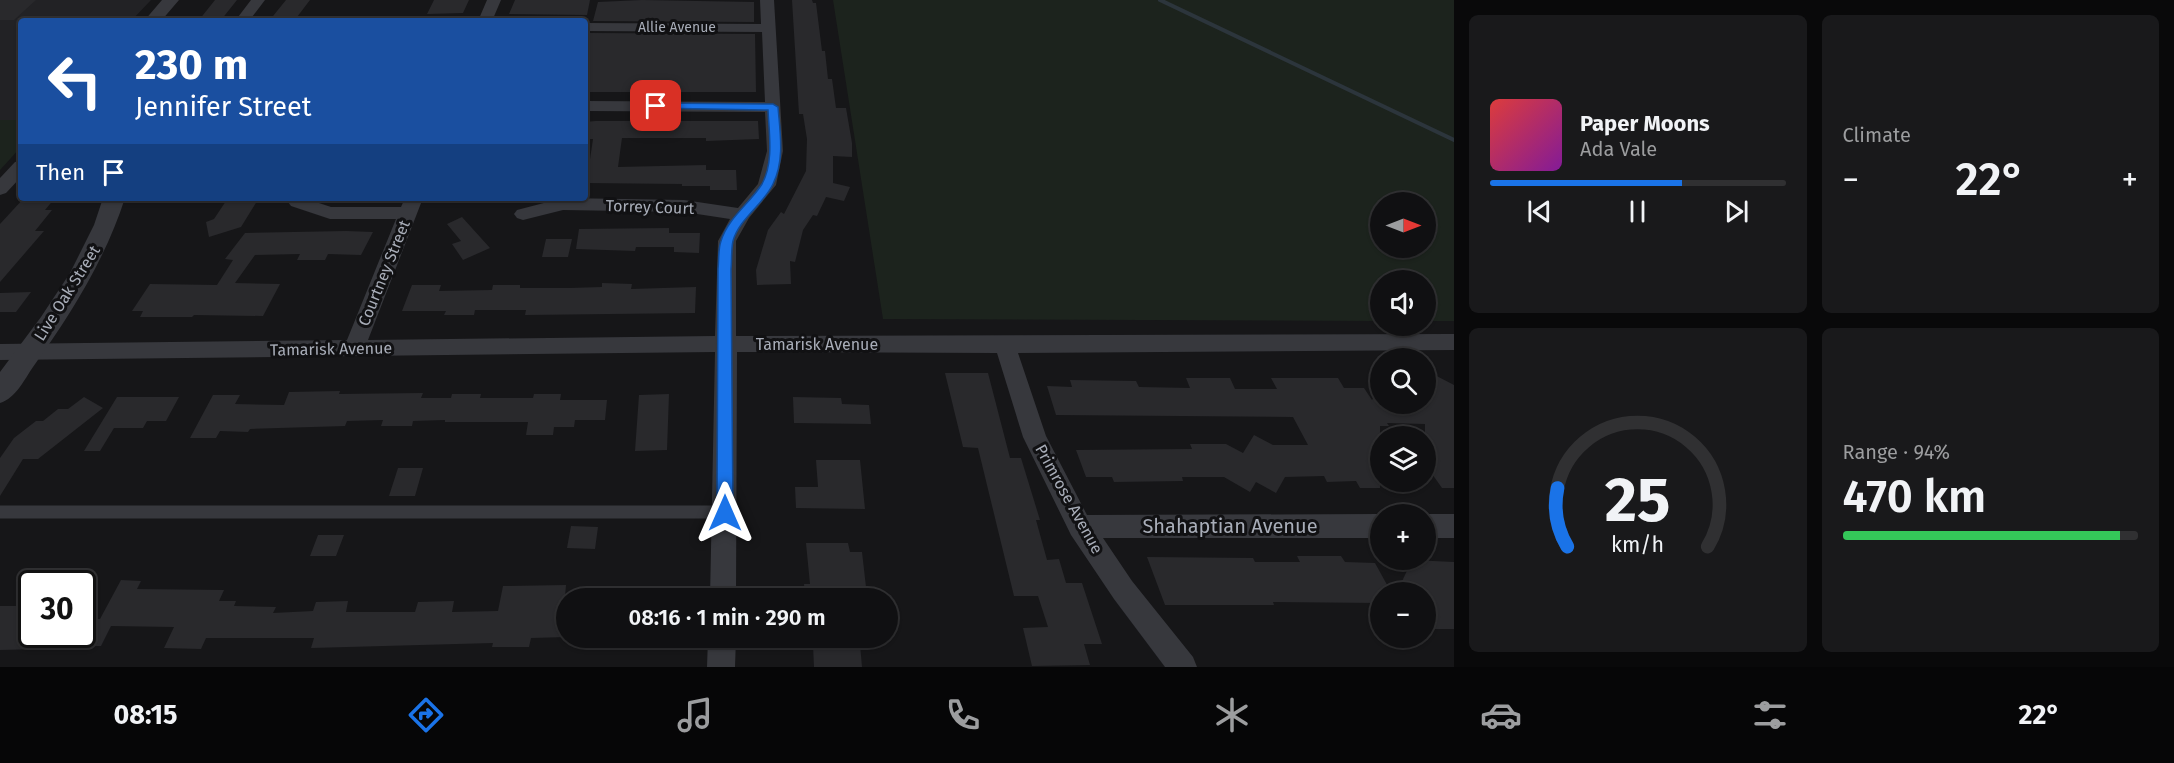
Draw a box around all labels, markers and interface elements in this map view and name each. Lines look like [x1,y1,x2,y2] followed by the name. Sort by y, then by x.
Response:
[638,19,716,36] street label: Allie Avenue
[135,40,248,90] text: 230 m
[36,42,114,120] icon: left
[630,80,681,131] pin
[639,89,672,122] icon: arrive
[135,91,312,123] text: Jennifer Street
[1580,110,1710,137] text: Paper Moons
[1843,123,1911,147] text: Climate
[1580,137,1657,161] text: Ada Vale
[1956,153,2025,207] text: 22°
[97,156,130,189] icon: arrive
[36,159,85,186] text: Then
[1843,160,1859,200] text: −
[2122,160,2138,200] text: +
[1370,192,1436,258] north arrow
[1370,192,1436,648] map controls
[1523,195,1556,228] icon: previous
[1621,195,1654,228] icon: pause
[1720,195,1753,228] icon: next
[605,196,695,218] street label: Torrey Court
[354,217,414,329] street label: Courtney Street
[30,242,104,344] street label: Live Oak Street
[1370,270,1436,336] button: sound
[756,335,878,354] street label: Tamarisk Avenue
[270,338,392,360] street label: Tamarisk Avenue
[1370,348,1436,414] button: search
[1370,426,1436,492] button: layers
[1843,440,1950,464] text: Range · 94%
[1031,441,1107,557] street label: Primrose Avenue
[1605,463,1671,538] text: 25
[1843,470,1986,524] text: 470 km
[693,481,757,545] position arrow
[1370,504,1436,570] button: +
[1142,514,1318,538] street label: Shahaptian Avenue
[1611,532,1664,558] text: km/h
[18,570,96,648] speed limit sign: 30
[1370,582,1436,648] button: −
[628,604,826,631] text: 08:16 · 1 min · 290 m
[405,694,447,736] icon: directions
[674,694,716,736] icon: music
[942,694,984,736] icon: phone
[1211,694,1253,736] icon: climate
[1480,694,1522,736] icon: car
[1749,694,1791,736] icon: filters
[113,699,178,731] text: 08:15
[2018,699,2060,731] text: 22°

